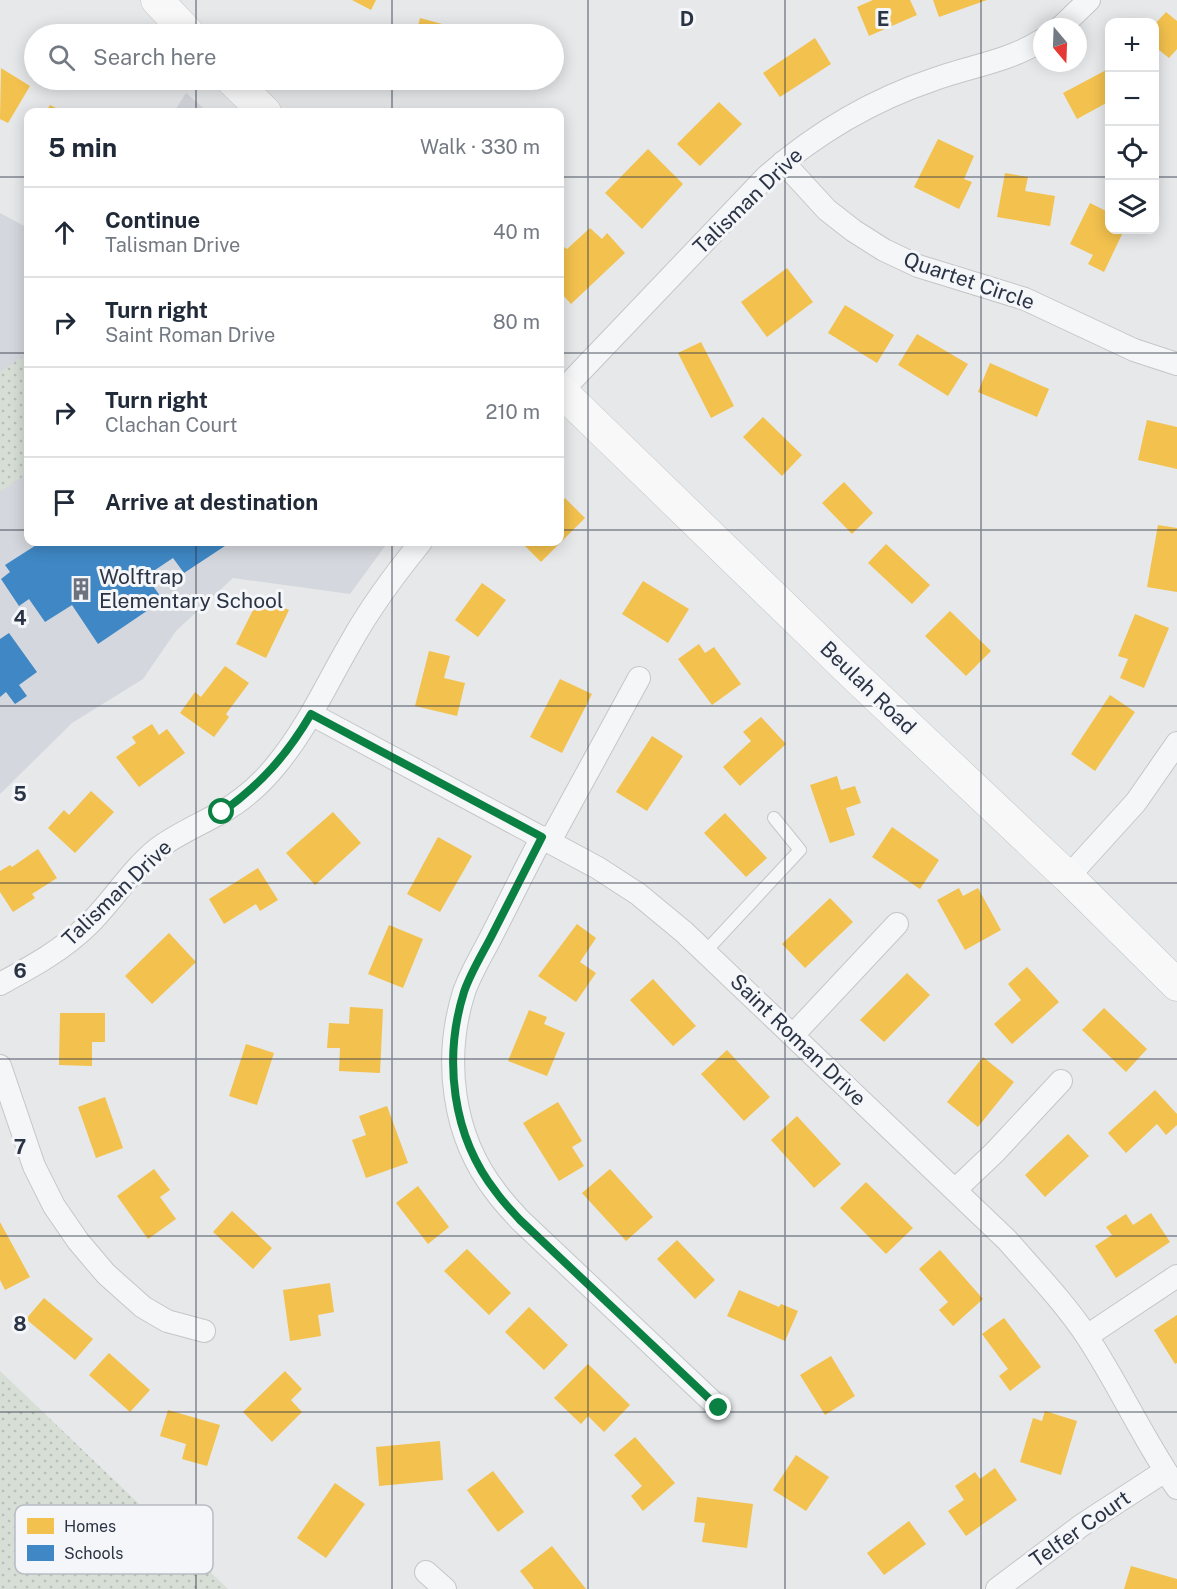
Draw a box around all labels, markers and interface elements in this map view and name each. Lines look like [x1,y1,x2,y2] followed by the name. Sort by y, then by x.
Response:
[680,7,694,31] text: D
[877,7,889,31] text: E
[1033,18,1087,72] north arrow
[1105,18,1159,234] map controls
[1105,18,1159,72] button: +
[24,24,564,90] search box
[45,41,78,74] icon: search
[93,44,217,70] text: Search here
[1105,72,1159,126] button: −
[1105,126,1159,180] button: locate
[48,132,117,163] text: 5 min
[420,135,540,159] text: Walk · 330 m
[688,142,807,259] street label: Talisman Drive
[1105,180,1159,234] button: layers
[105,207,200,233] text: Continue
[48,216,81,249] icon: ahead
[493,220,540,244] text: 40 m
[105,233,240,257] text: Talisman Drive
[900,246,1038,315] street label: Quartet Circle
[105,297,208,323] text: Turn right
[48,306,81,339] icon: right
[493,310,540,334] text: 80 m
[105,323,275,347] text: Saint Roman Drive
[105,387,208,413] text: Turn right
[48,396,81,429] icon: right
[486,400,540,424] text: 210 m
[105,413,238,437] text: Clachan Court
[48,486,81,519] icon: arrive
[105,489,318,515] text: Arrive at destination
[99,564,283,613] place label: Wolftrap Elementary School
[68,576,94,602] building icon: Wolftrap Elementary School
[13,606,27,630] text: 4
[815,636,921,739] street label: Beulah Road
[13,782,27,806] text: 5
[208,798,234,824] route start
[57,834,176,951] street label: Talisman Drive
[13,959,27,983] text: 6
[725,969,871,1111] street label: Saint Roman Drive
[14,1135,26,1159] text: 7
[13,1312,27,1336] text: 8
[705,1394,731,1420] route end
[1025,1485,1135,1572] street label: Telfer Court
[15,1505,213,1574] legend
[64,1517,116,1536] text: Homes
[64,1544,123,1563] text: Schools

